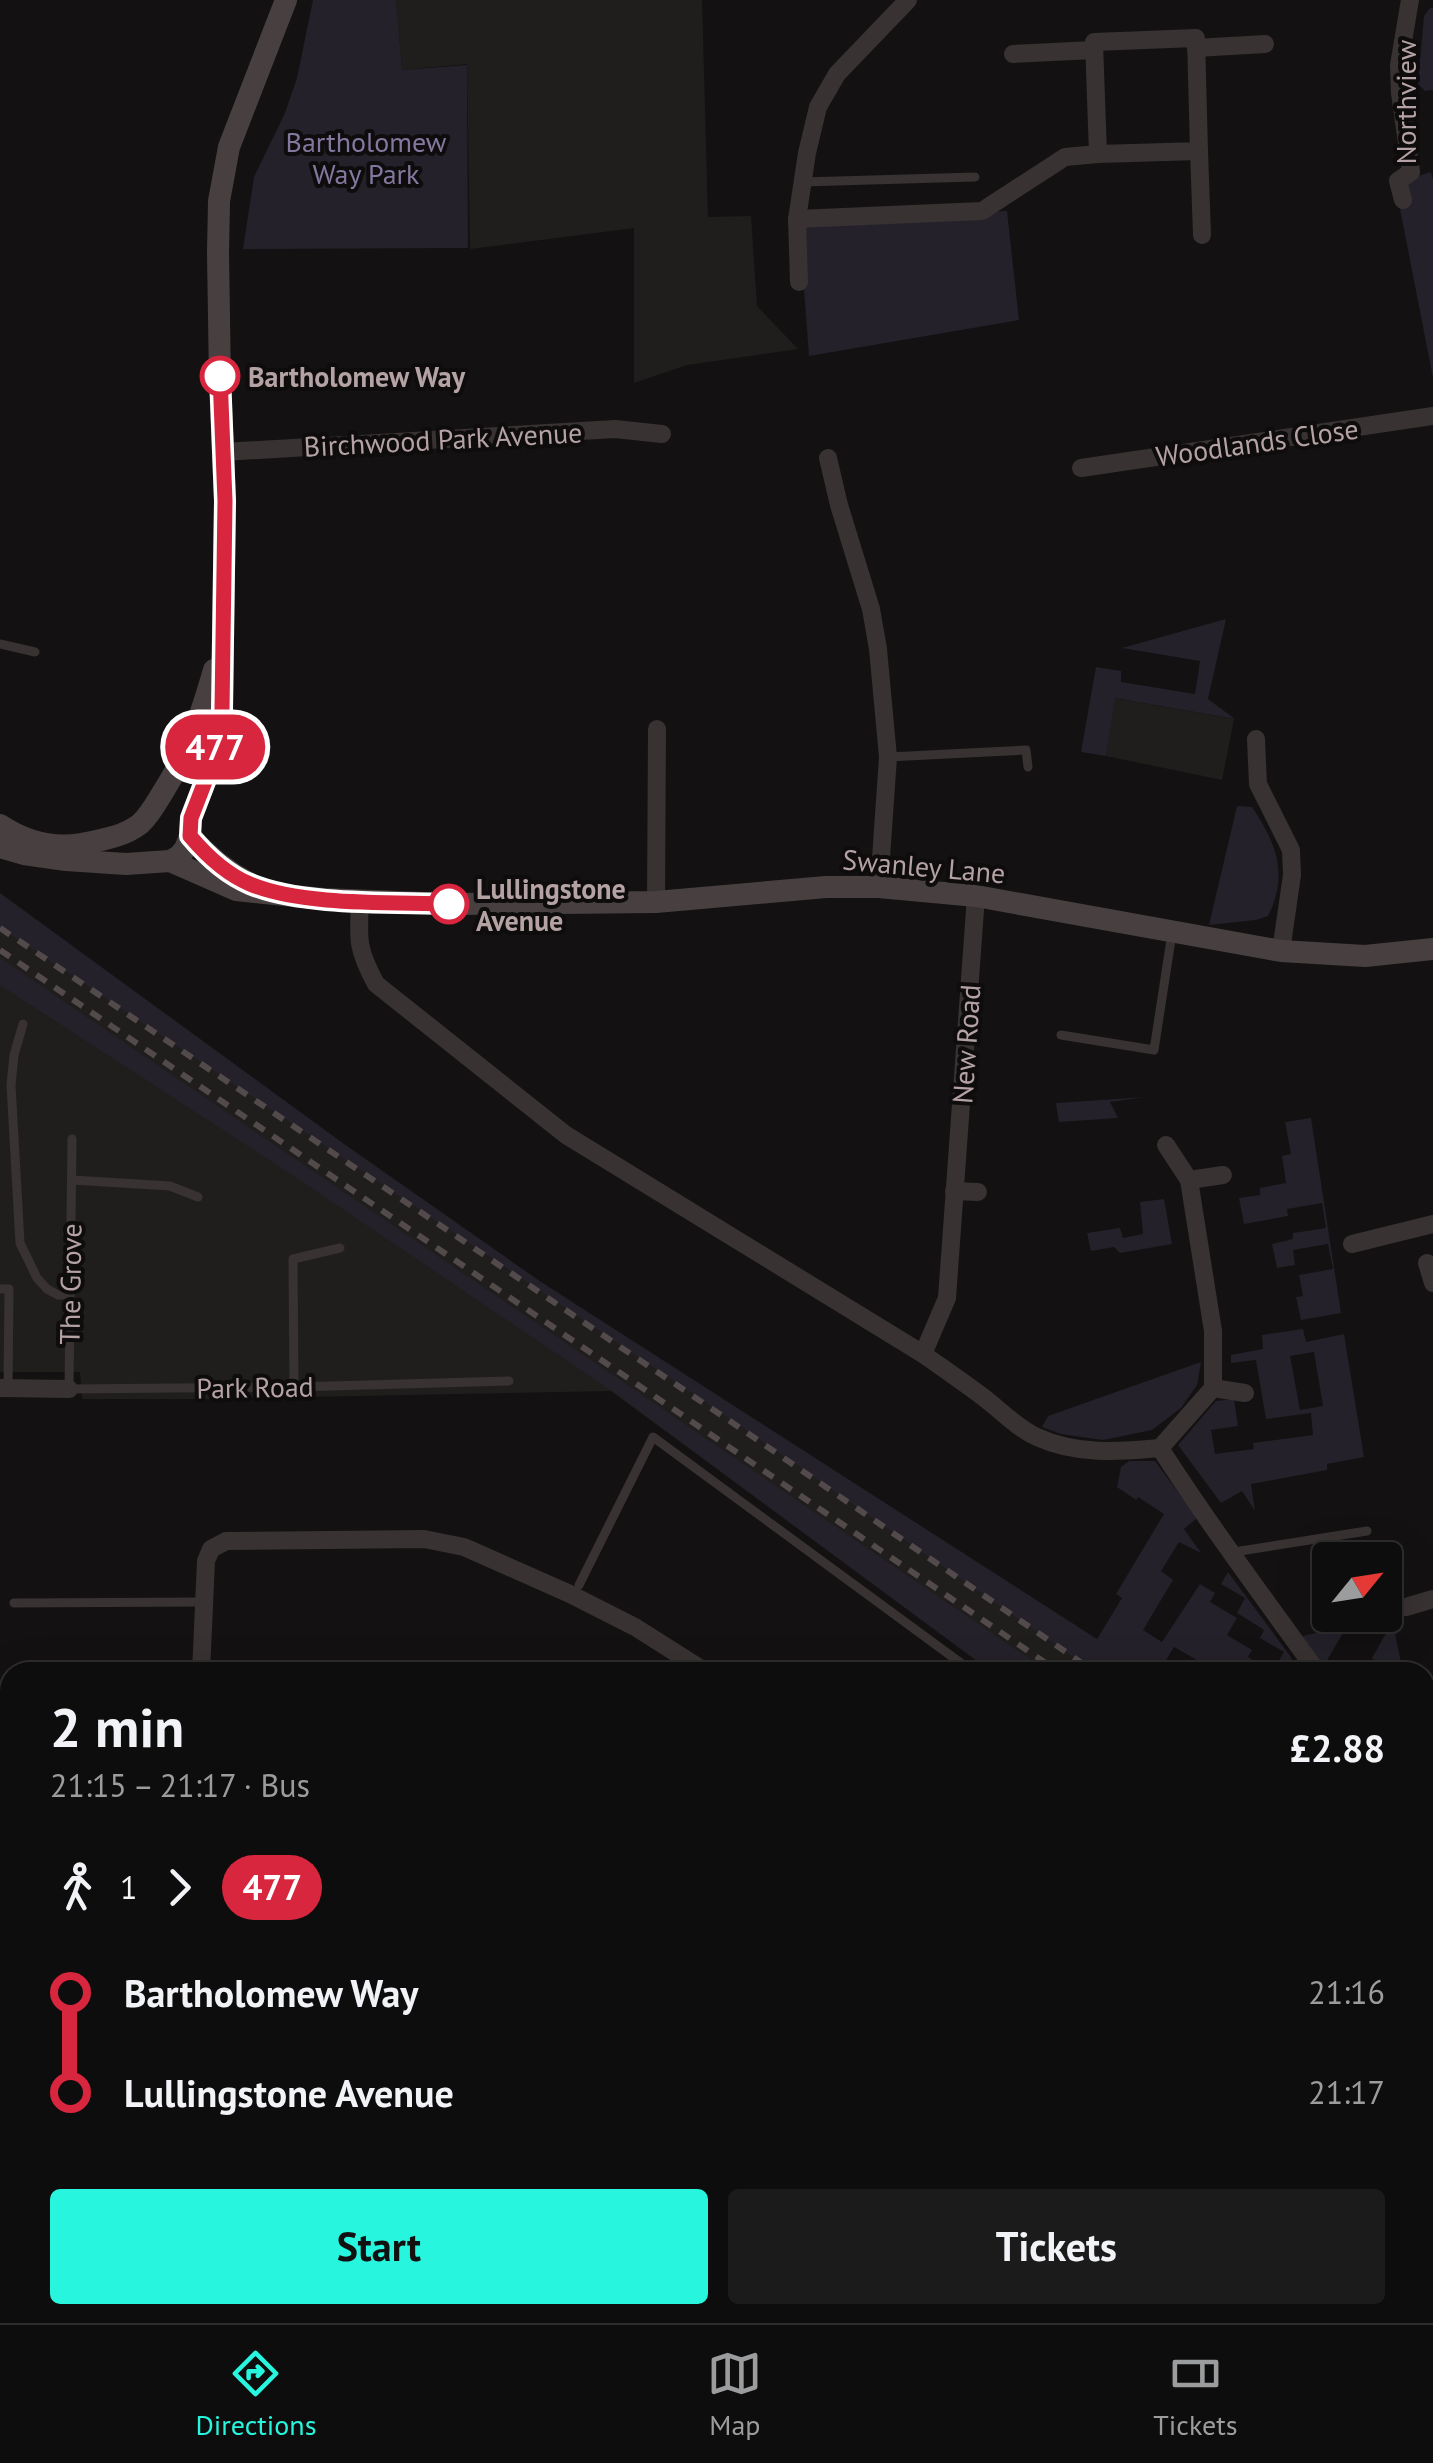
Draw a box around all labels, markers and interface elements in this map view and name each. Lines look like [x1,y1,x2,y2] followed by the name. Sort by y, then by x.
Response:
[1387,39,1424,164] street label: Northview
[286,123,447,192] park label: Bartholomew Way Park
[201,357,239,395] marker: Bartholomew Way
[248,358,466,395] place label: Bartholomew Way
[1153,409,1361,475] street label: Woodlands Close
[303,413,583,465] street label: Birchwood Park Avenue
[158,714,272,780] line badge: 477
[185,724,245,770] text: 477
[841,840,1007,892] street label: Swanley Lane
[476,870,626,939] place label: Lullingstone Avenue
[430,885,468,923] marker: Lullingstone Avenue
[943,983,989,1105] street label: New Road
[50,1223,90,1345] street label: The Grove
[196,1367,314,1407] street label: Park Road
[1312,1542,1402,1632] north arrow
[1312,1542,1402,1632] map controls
[50,1691,184,1762] text: 2 min
[1289,1723,1385,1772] text: £2.88
[50,1764,310,1806] text: 21:15 – 21:17 · Bus
[50,1860,105,1915] icon: walk
[152,1860,207,1915] icon: forward
[242,1864,302,1910] text: 477
[120,1866,137,1908] text: 1
[124,1968,419,2017] text: Bartholomew Way
[1308,1971,1385,2013] text: 21:16
[124,2068,454,2117] text: Lullingstone Avenue
[1308,2071,1385,2113] text: 21:17
[50,2189,708,2304] button: Start
[728,2189,1385,2304] button: Tickets
[195,2346,316,2443] tab: Directions
[707,2346,762,2443] tab: Map
[1153,2346,1238,2443] tab: Tickets

